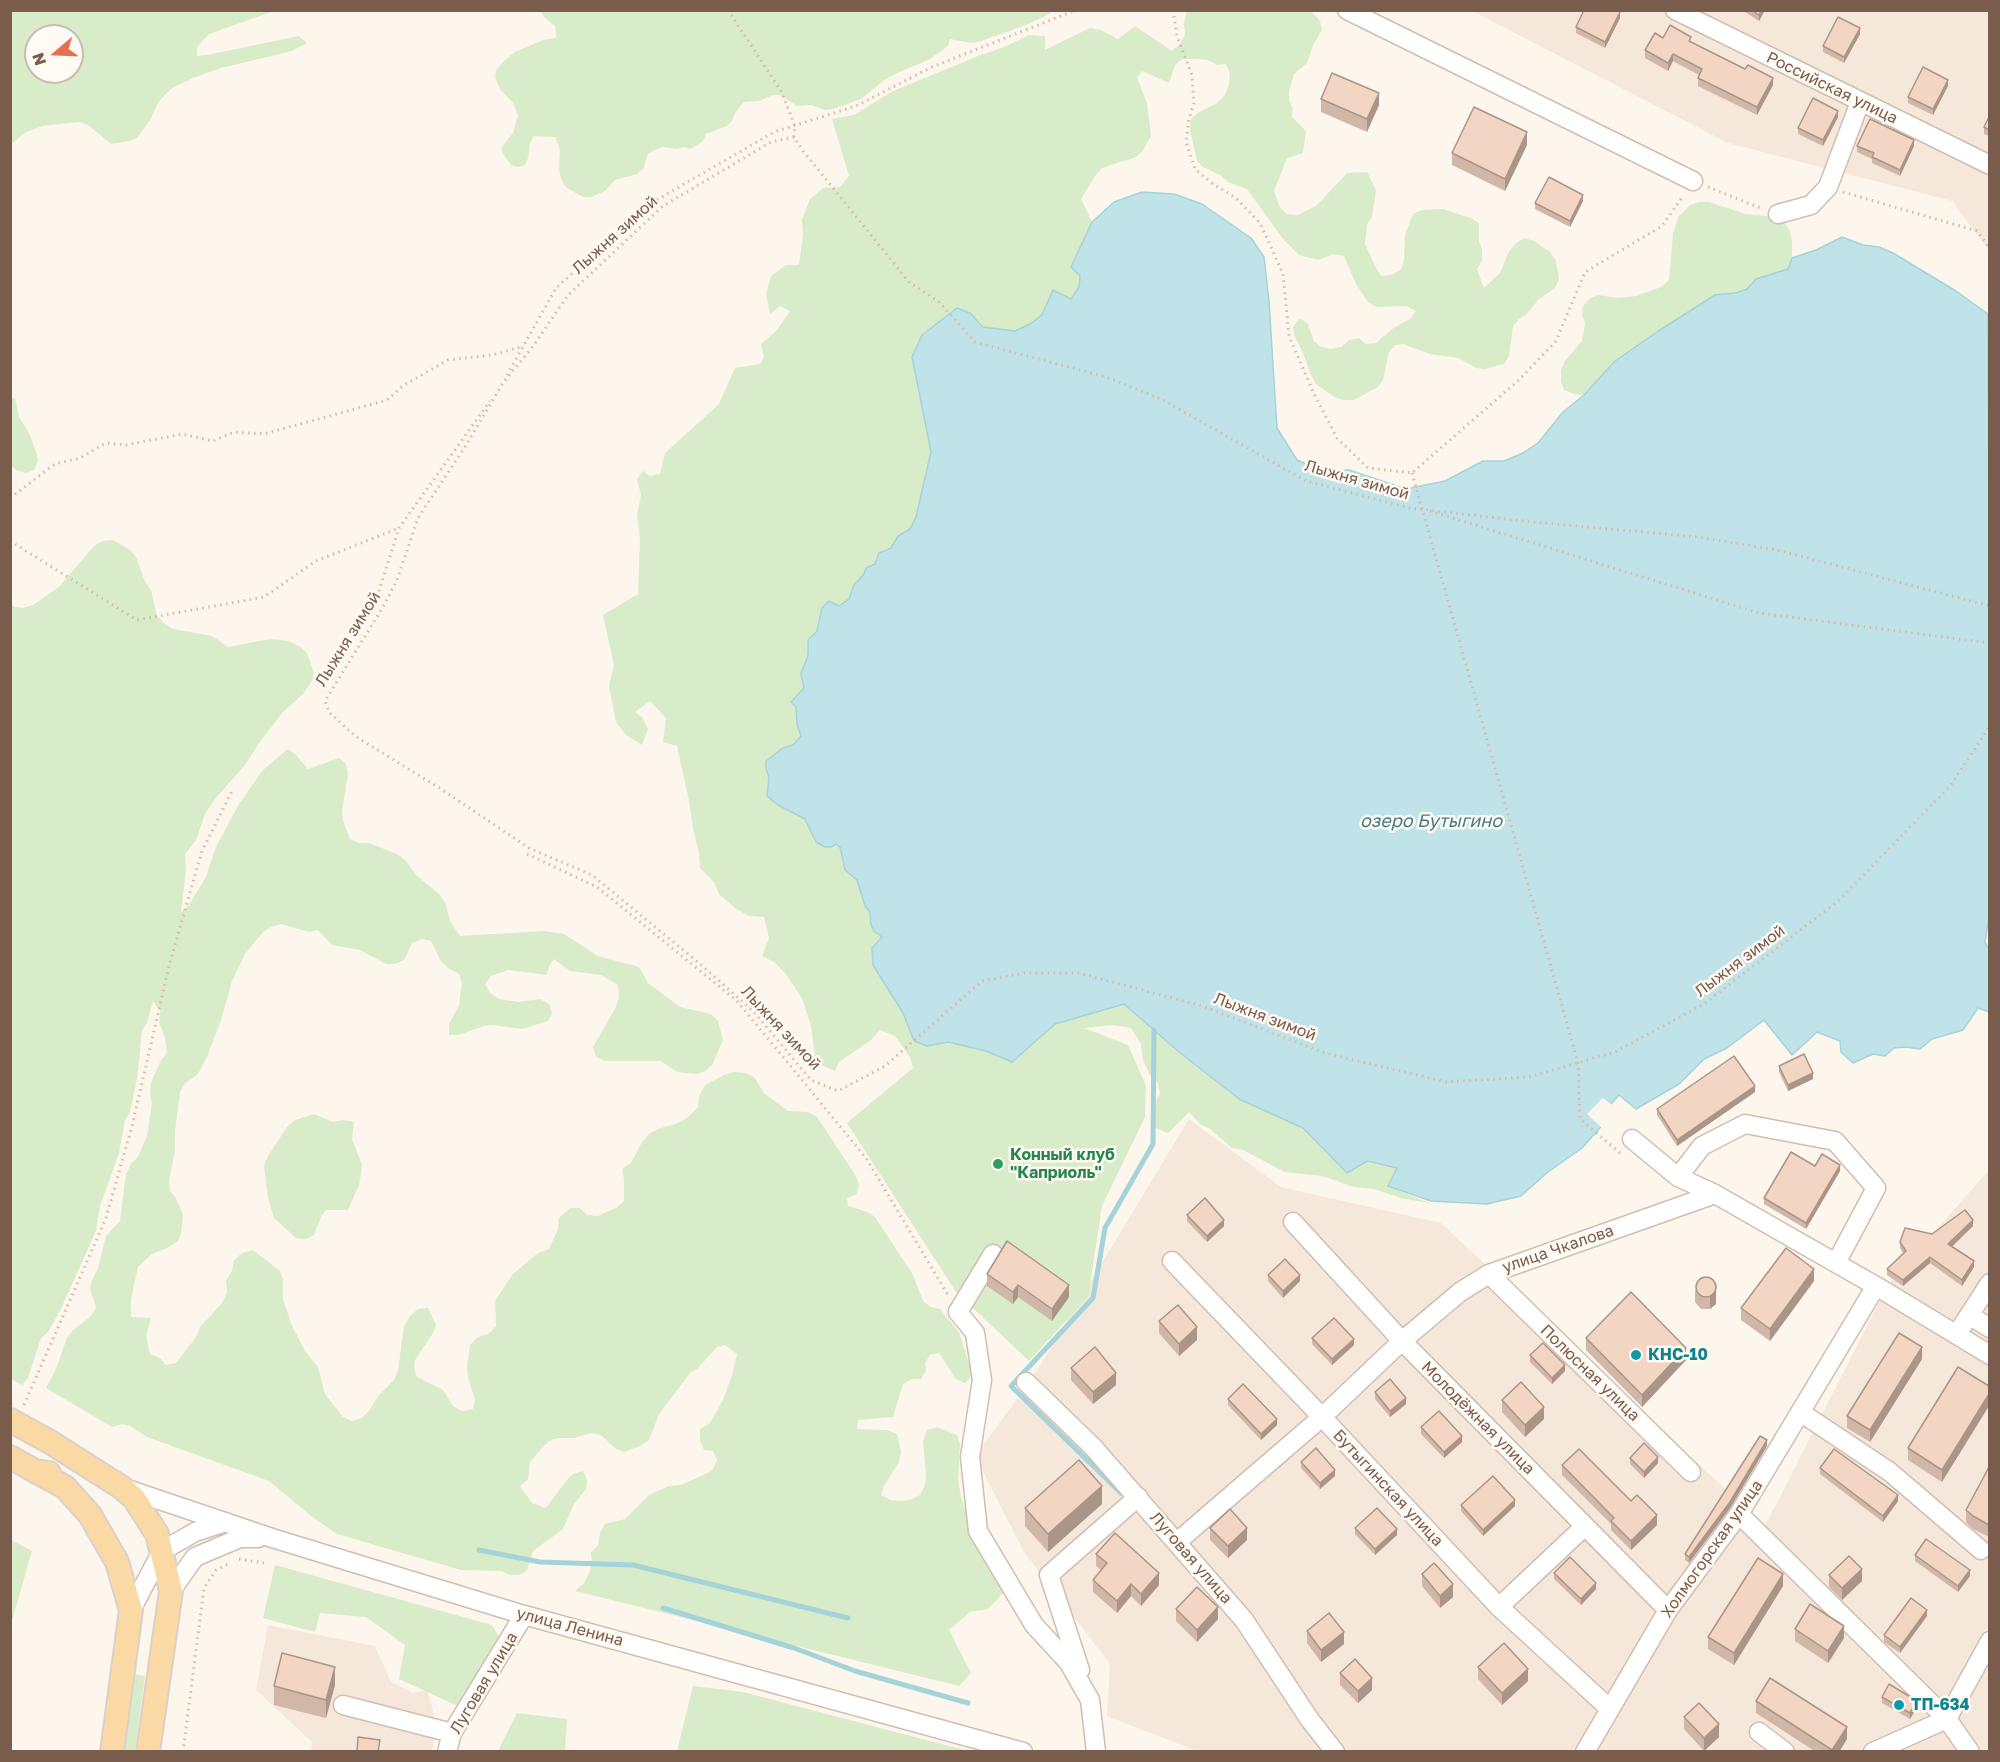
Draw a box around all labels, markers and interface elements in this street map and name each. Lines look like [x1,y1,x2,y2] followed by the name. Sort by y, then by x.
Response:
[24,24,84,84] north arrow
[1763,48,1901,128] street label: Российская улица
[27,50,50,68] text: N
[569,192,661,278] street label: Лыжня зимой
[1303,456,1411,504] street label: Лыжня зимой
[311,588,385,690] street label: Лыжня зимой
[1360,810,1502,832] water label: озеро Бутыгино
[1691,921,1789,1001] street label: Лыжня зимой
[737,982,825,1074] street label: Лыжня зимой
[1211,989,1319,1045] street label: Лыжня зимой
[1010,1145,1115,1183] place label: Конный клуб "Каприоль"
[991,1157,1005,1171] marker: Конный клуб "Каприоль"
[1500,1221,1616,1277] street label: улица Чкалова
[1536,1321,1644,1425] street label: Полюсная улица
[1648,1345,1708,1365] place label: КНС-10
[1629,1348,1643,1362] marker: КНС-10
[1417,1357,1539,1479] street label: Молодёжная улица
[1329,1426,1447,1550] street label: Бутыгинская улица
[1657,1476,1767,1622] street label: Холмогорская улица
[1146,1508,1236,1608] street label: Луговая улица
[514,1604,626,1650] street label: улица Ленина
[446,1629,522,1737] street label: Луговая улица
[1911,1695,1969,1715] place label: ТП-634
[1892,1698,1906,1712] marker: ТП-634

